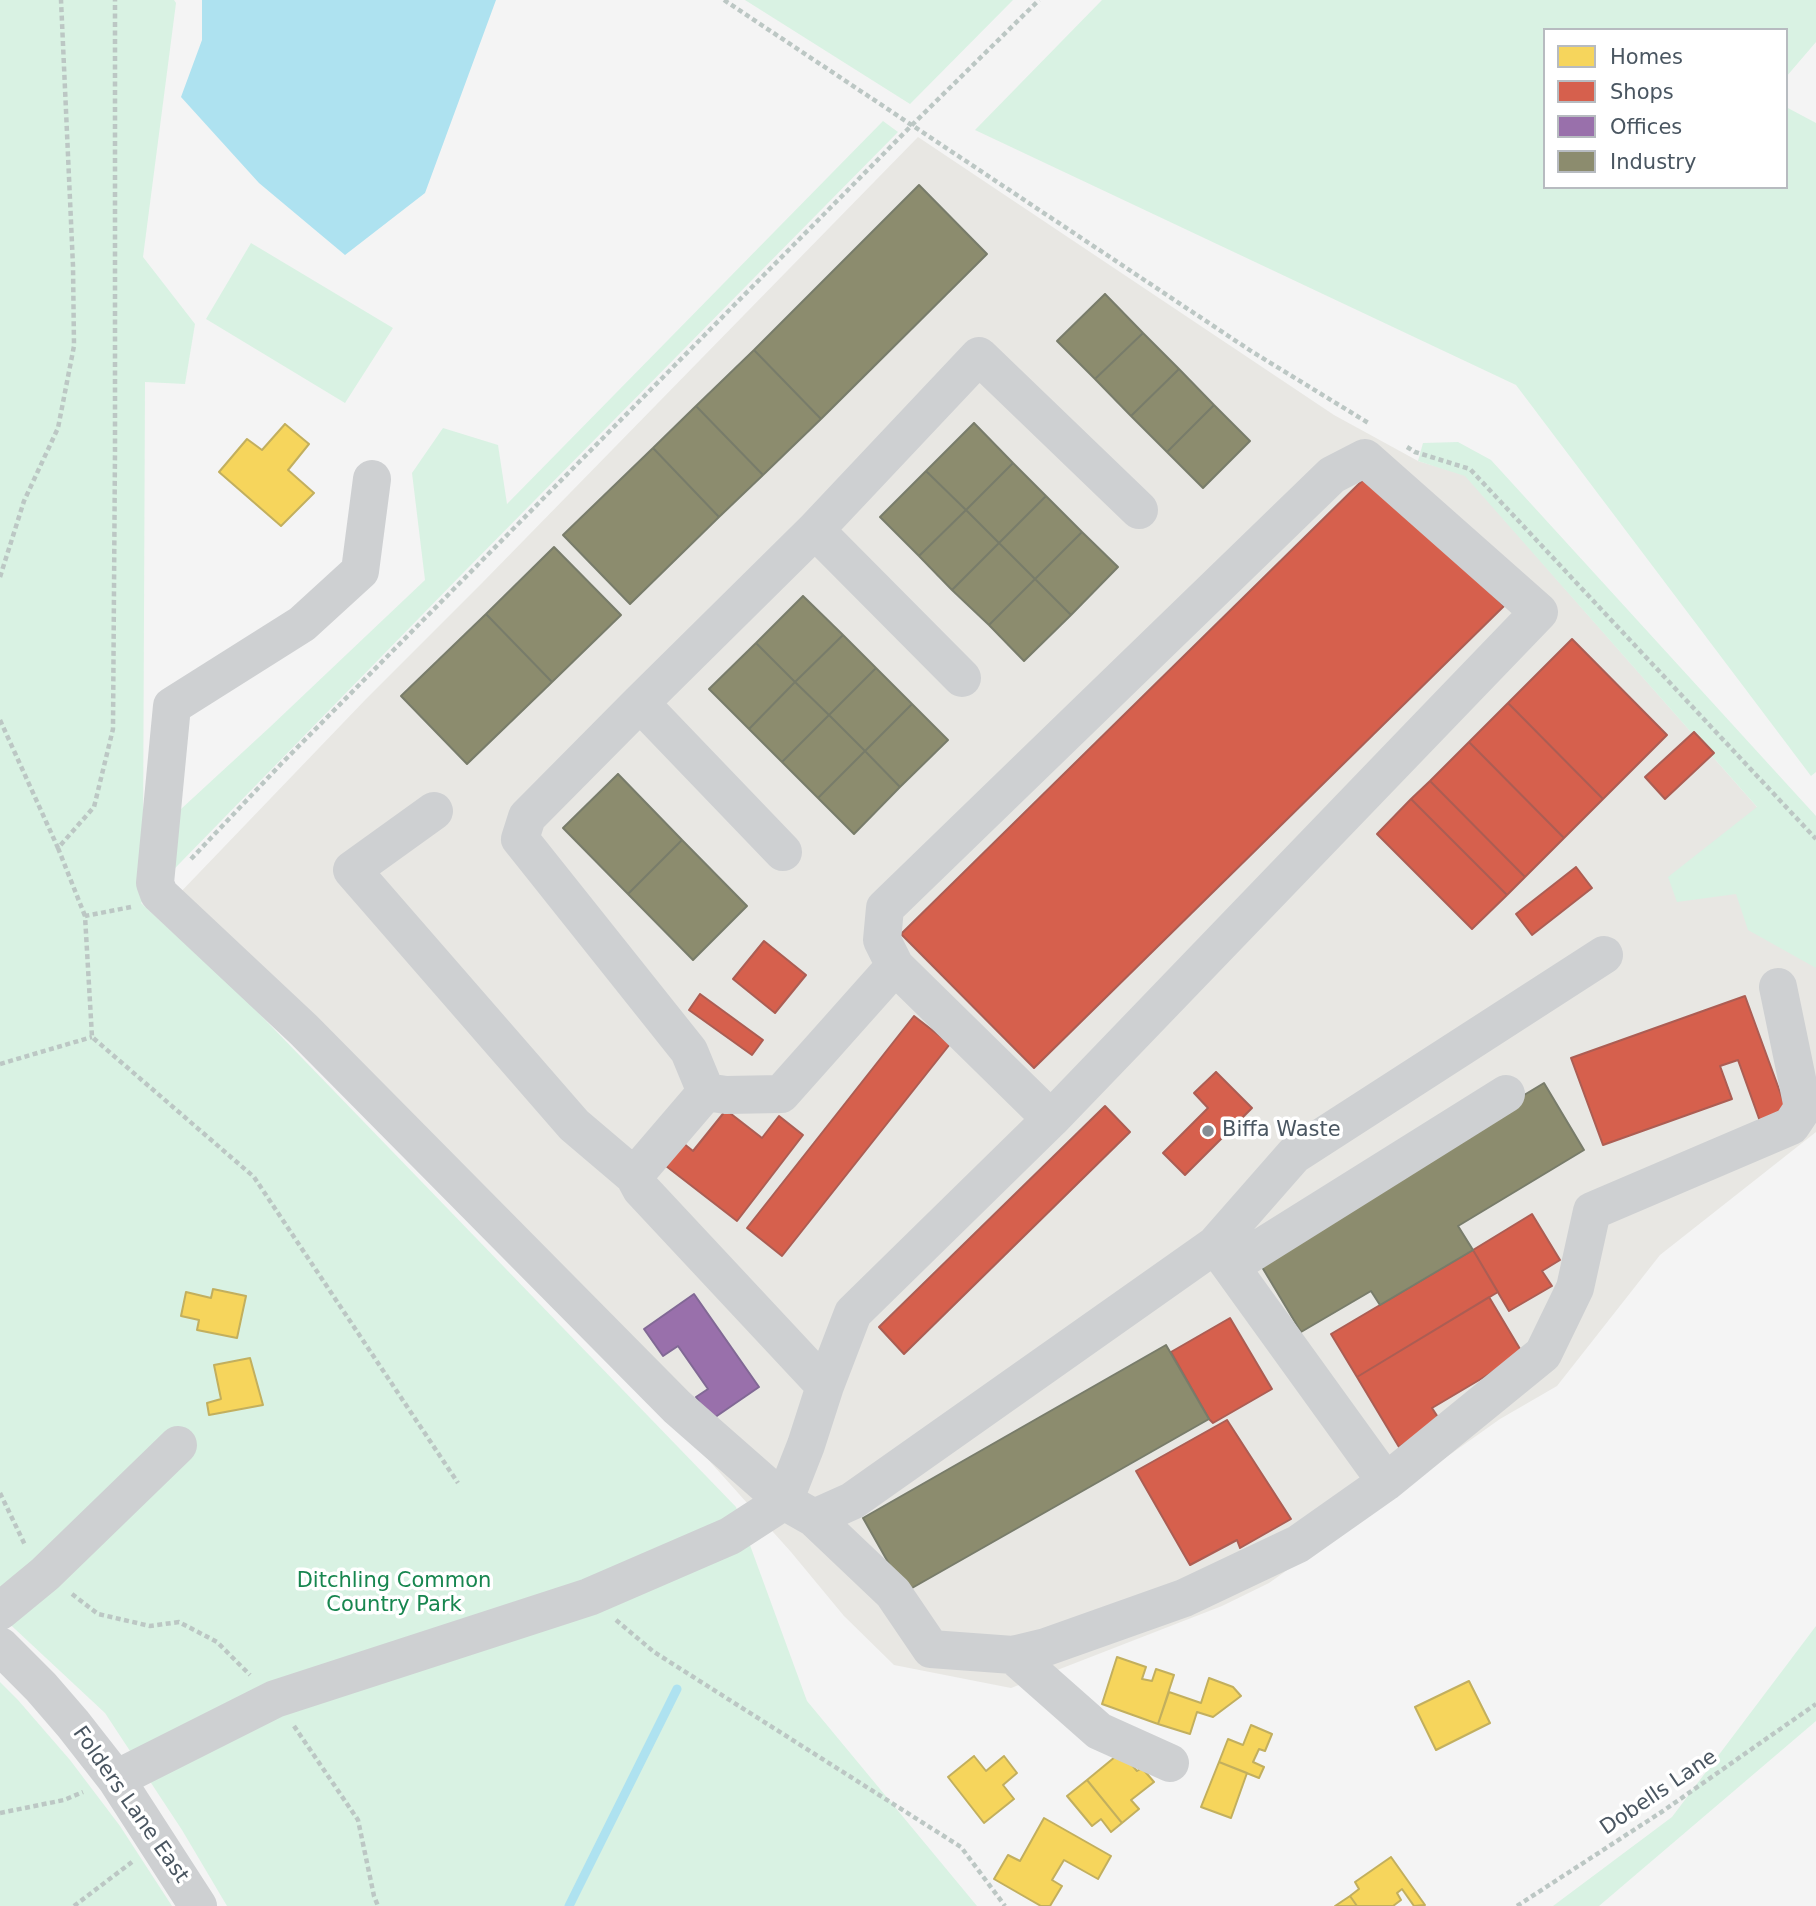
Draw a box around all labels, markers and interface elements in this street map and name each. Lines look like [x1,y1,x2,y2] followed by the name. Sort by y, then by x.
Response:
[1543,28,1788,189] legend
[1610,45,1683,69] text: Homes
[1610,80,1674,104] text: Shops
[1610,115,1682,139] text: Offices
[1610,150,1696,174] text: Industry
[1222,1118,1341,1144] place label: Biffa Waste
[1200,1123,1216,1139] marker: Biffa Waste
[297,1569,491,1619] park label: Ditchling Common Country Park
[67,1722,193,1888] street label: Folders Lane East
[1596,1745,1722,1841] street label: Dobells Lane

